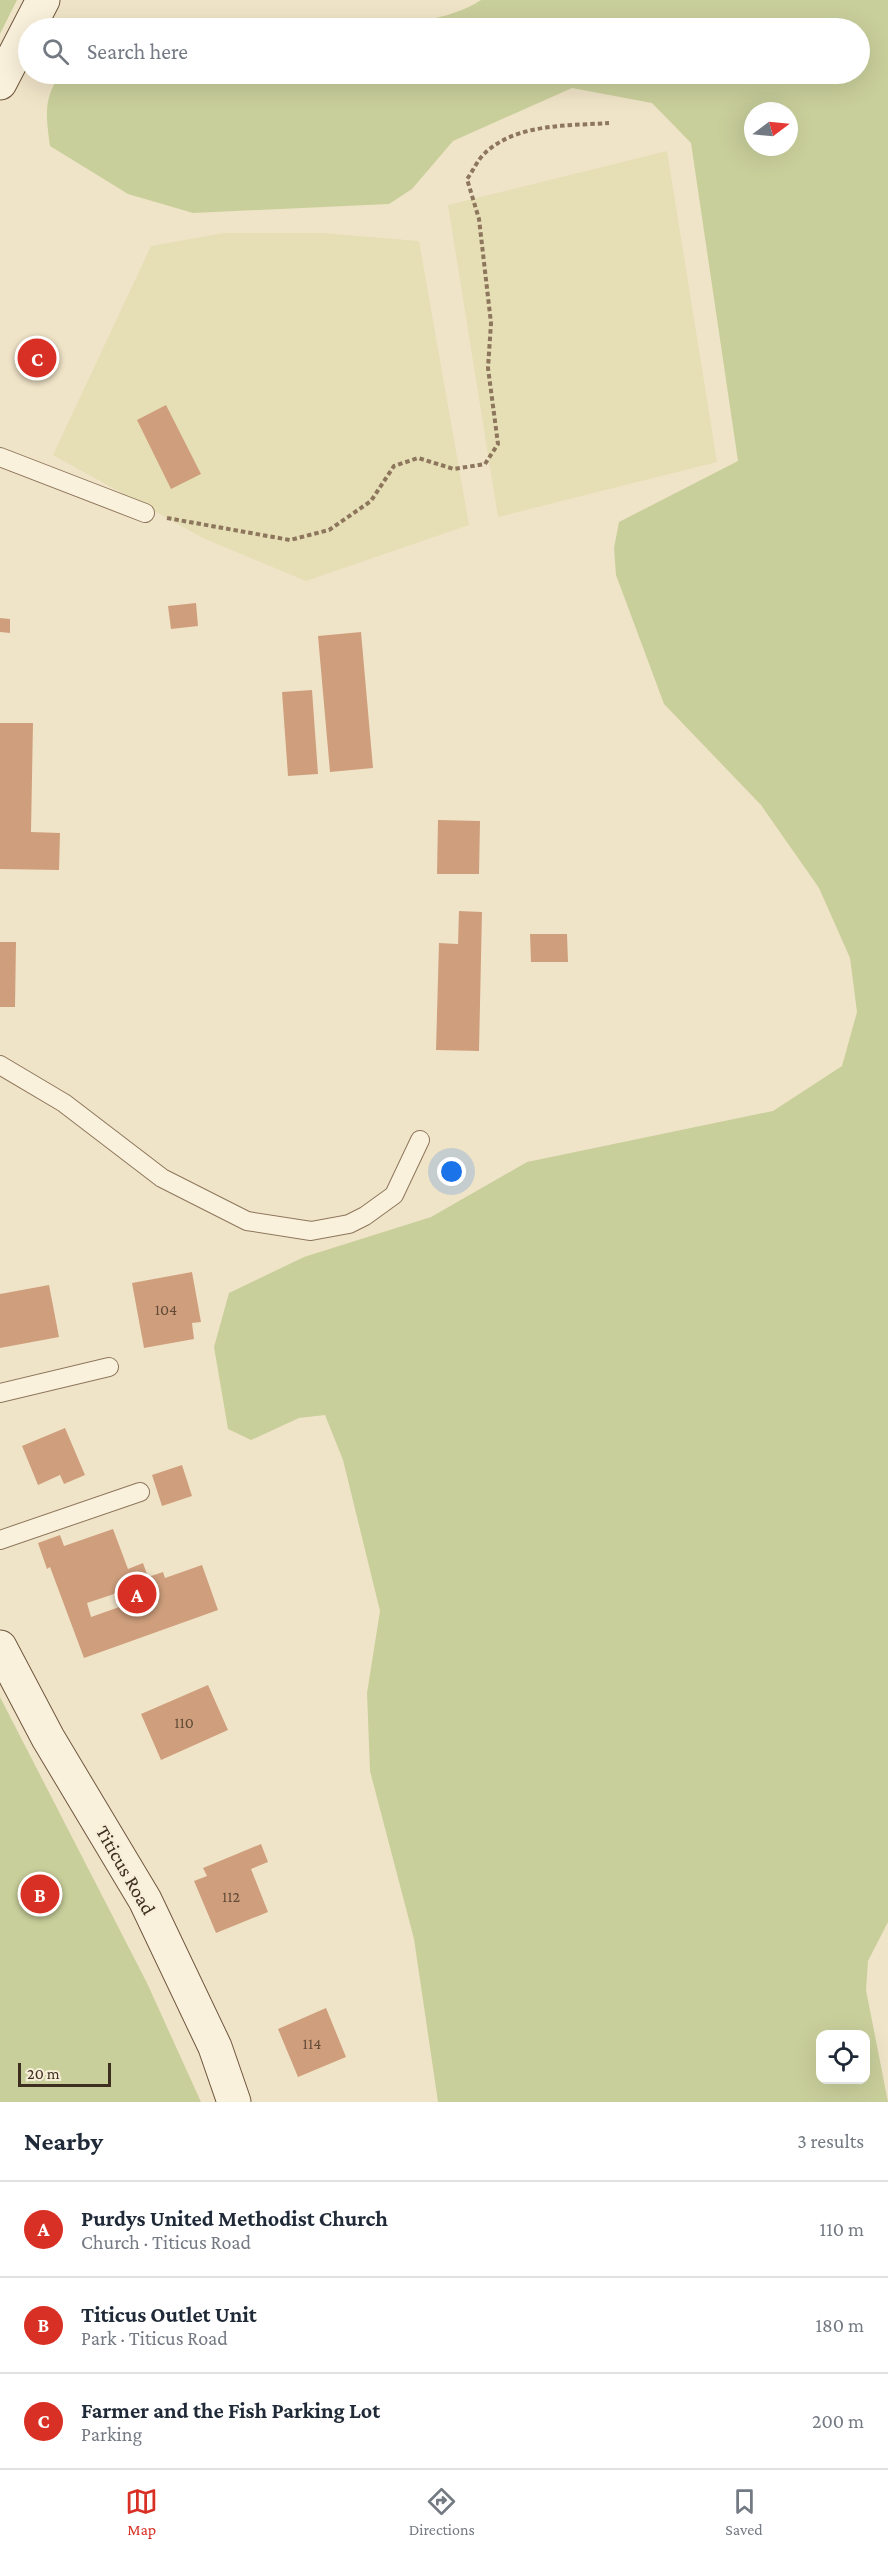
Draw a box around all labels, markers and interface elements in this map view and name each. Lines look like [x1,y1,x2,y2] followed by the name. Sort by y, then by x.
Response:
[18,18,870,84] search box
[39,35,72,68] icon: search
[87,39,188,64] text: Search here
[744,102,798,156] north arrow
[18,336,57,380] pin: C
[437,1157,466,1186] your location
[155,1301,177,1318] house number: 104
[118,1572,156,1616] pin: A
[174,1714,194,1731] house number: 110
[92,1822,161,1919] street label: Titicus Road
[20,1872,60,1916] pin: B
[222,1888,241,1905] house number: 112
[816,2030,870,2084] map controls
[816,2030,870,2084] button: locate
[303,2035,321,2052] house number: 114
[18,2060,111,2088] scale bar
[27,2065,60,2082] text: 20 m
[24,2127,103,2156] text: Nearby
[797,2130,864,2152] text: 3 results
[81,2206,388,2231] text: Purdys United Methodist Church
[38,2218,49,2240] text: A
[820,2218,864,2240] text: 110 m
[81,2231,251,2253] text: Church · Titicus Road
[81,2302,257,2327] text: Titicus Outlet Unit
[38,2314,49,2336] text: B
[815,2314,864,2336] text: 180 m
[81,2327,228,2349] text: Park · Titicus Road
[81,2398,380,2423] text: Farmer and the Fish Parking Lot
[37,2410,50,2432] text: C
[812,2410,864,2432] text: 200 m
[81,2423,142,2445] text: Parking
[125,2485,158,2538] tab: Map
[409,2485,475,2538] tab: Directions
[725,2485,763,2538] tab: Saved

